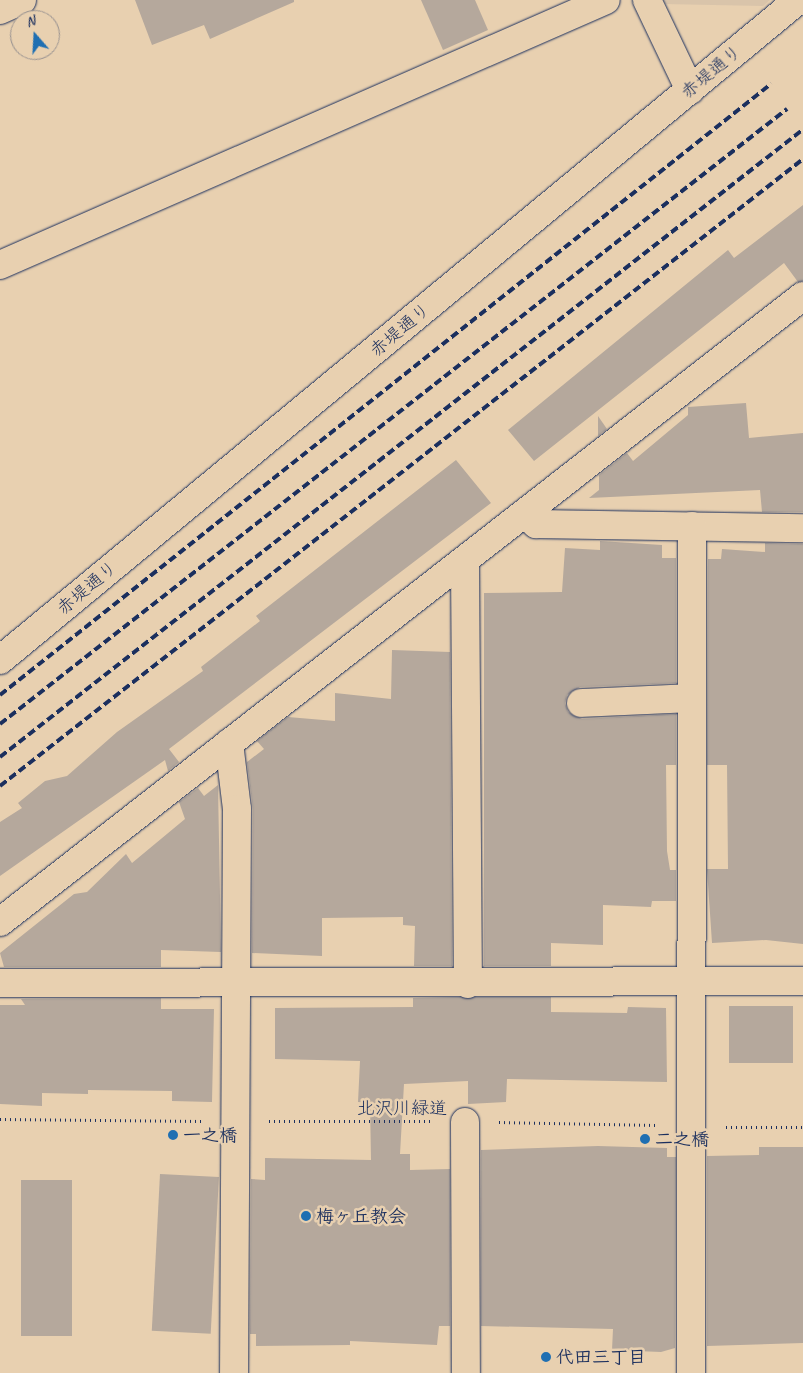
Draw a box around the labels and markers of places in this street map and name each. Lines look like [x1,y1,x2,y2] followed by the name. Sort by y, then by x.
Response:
[183,1124,237,1146] place label: 一之橋
[655,1128,709,1150] place label: 二之橋
[167,1129,179,1141] marker: 一之橋
[639,1133,651,1145] marker: 二之橋
[316,1205,406,1227] place label: 梅ヶ丘教会
[300,1210,312,1222] marker: 梅ヶ丘教会
[556,1346,646,1368] place label: 代田三丁目
[540,1351,552,1363] marker: 代田三丁目

